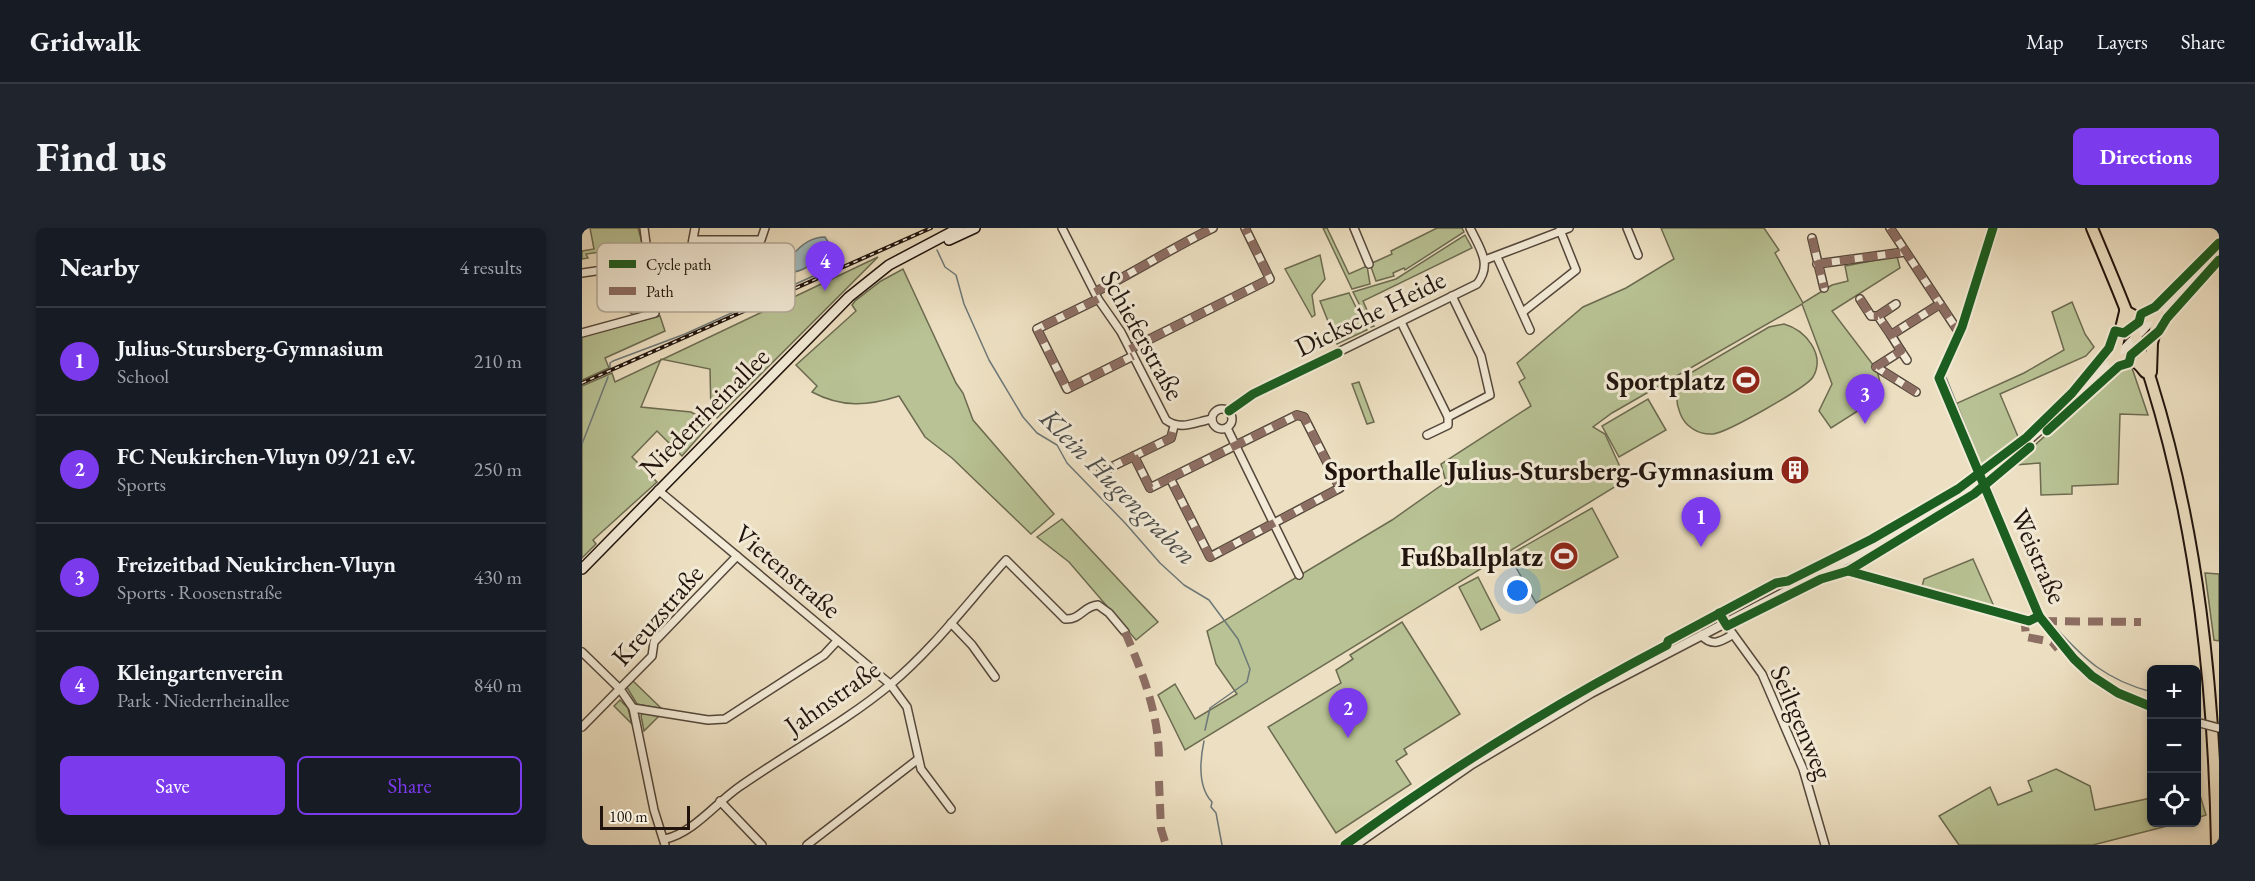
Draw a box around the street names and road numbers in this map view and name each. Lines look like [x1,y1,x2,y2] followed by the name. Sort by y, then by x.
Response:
[1289,261,1451,365] street label: Dicksche Heide
[1093,264,1193,406] street label: Schieferstraße
[631,339,777,485] street label: Niederrheinallee
[2003,503,2075,609] street label: Weistraße
[727,516,849,626] street label: Vietenstraße
[603,557,711,673] street label: Kreuzstraße
[776,651,887,744] street label: Jahnstraße
[1762,660,1842,785] street label: Seiltgenweg

